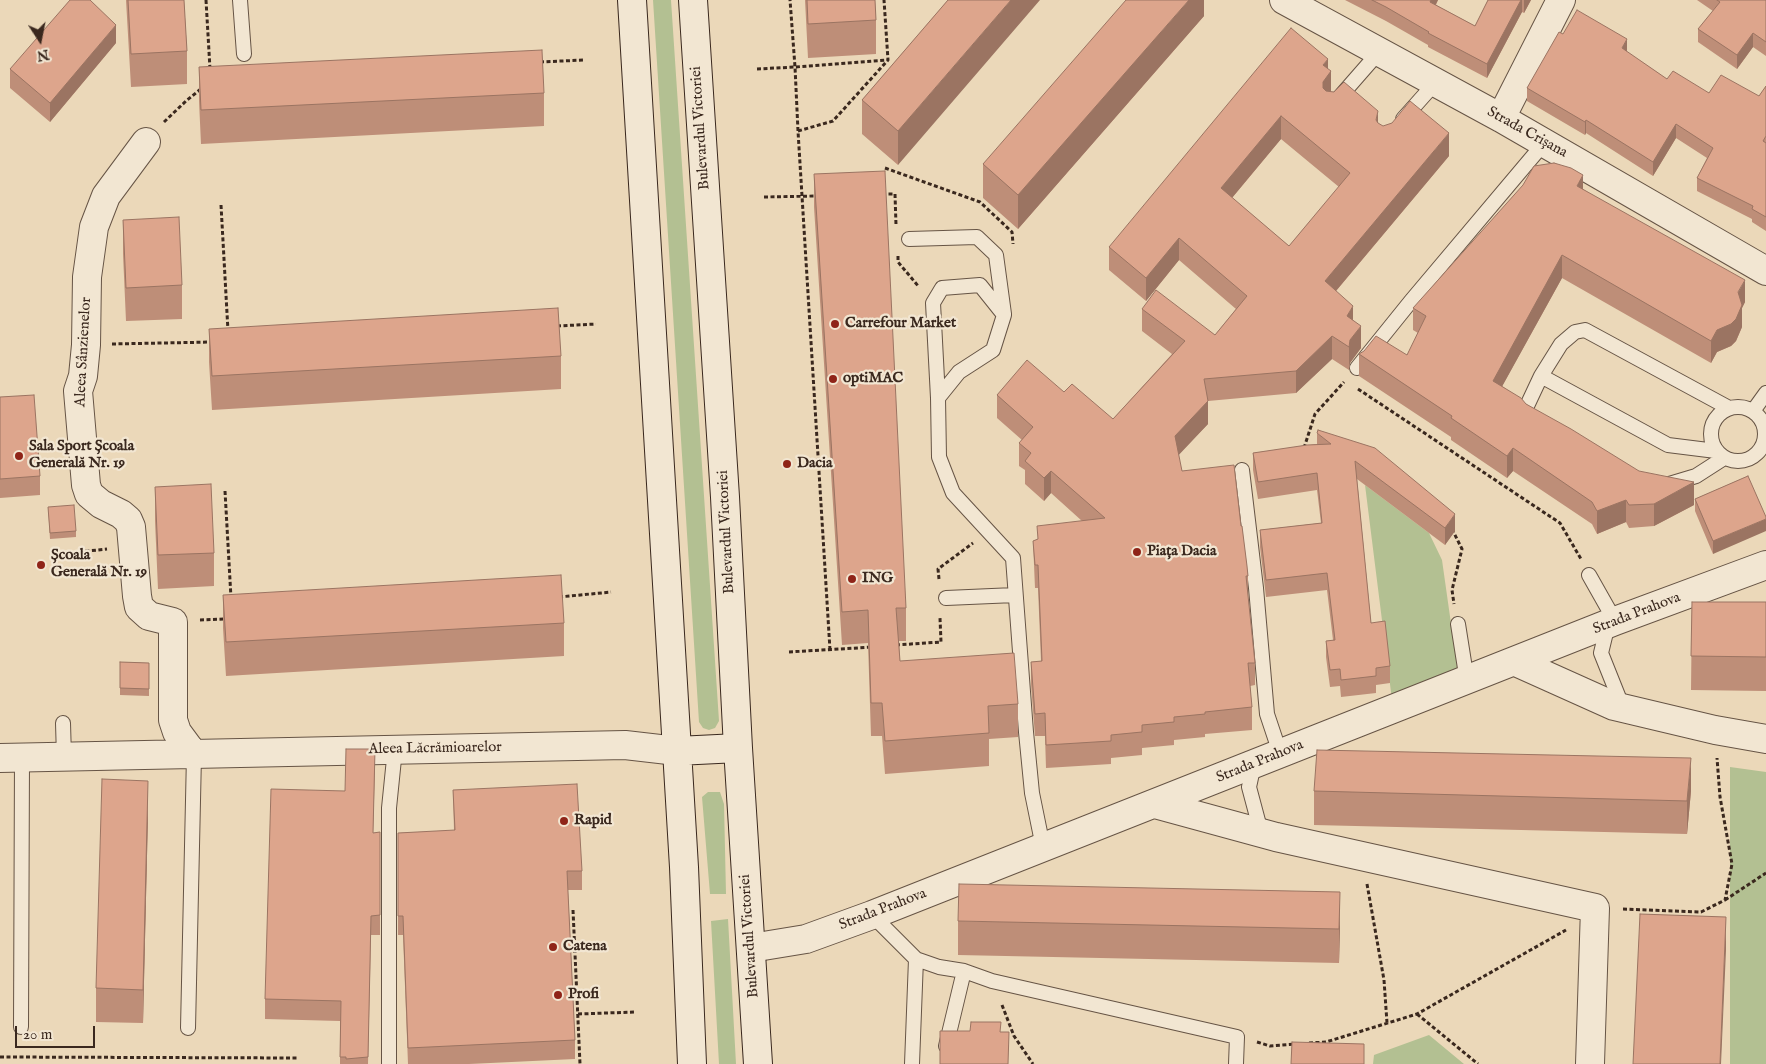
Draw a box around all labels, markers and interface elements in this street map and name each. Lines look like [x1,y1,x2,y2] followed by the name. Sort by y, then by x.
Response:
[15,15,65,65] north arrow
[35,45,51,65] text: N
[688,65,714,191] street label: Bulevardul Victoriei
[1484,104,1570,162] street label: Strada Crișana
[72,297,96,407] street label: Aleea Sânzienelor
[845,315,956,333] place label: Carrefour Market
[829,318,841,330] marker: Carrefour Market
[843,370,903,388] place label: optiMAC
[827,373,839,385] marker: optiMAC
[29,438,134,473] place label: Sala Sport Școala Generală Nr. 19
[13,450,25,462] marker: Sala Sport Școala Generală Nr. 19
[797,455,832,473] place label: Dacia
[781,458,793,470] marker: Dacia
[715,470,739,594] street label: Bulevardul Victoriei
[1147,543,1217,561] place label: Piața Dacia
[1131,546,1143,558] marker: Piața Dacia
[51,547,147,582] place label: Școala Generală Nr. 19
[35,559,47,571] marker: Școala Generală Nr. 19
[862,570,893,588] place label: ING
[846,573,858,585] marker: ING
[1591,589,1683,639] street label: Strada Prahova
[1214,736,1306,788] street label: Strada Prahova
[368,739,502,759] street label: Aleea Lăcrămioarelor
[574,812,612,830] place label: Rapid
[558,815,570,827] marker: Rapid
[737,873,763,999] street label: Bulevardul Victoriei
[837,885,929,935] street label: Strada Prahova
[563,938,607,956] place label: Catena
[547,941,559,953] marker: Catena
[568,986,599,1004] place label: Profi
[552,989,564,1001] marker: Profi
[18,1016,98,1048] scale bar
[23,1025,52,1044] text: 20 m

